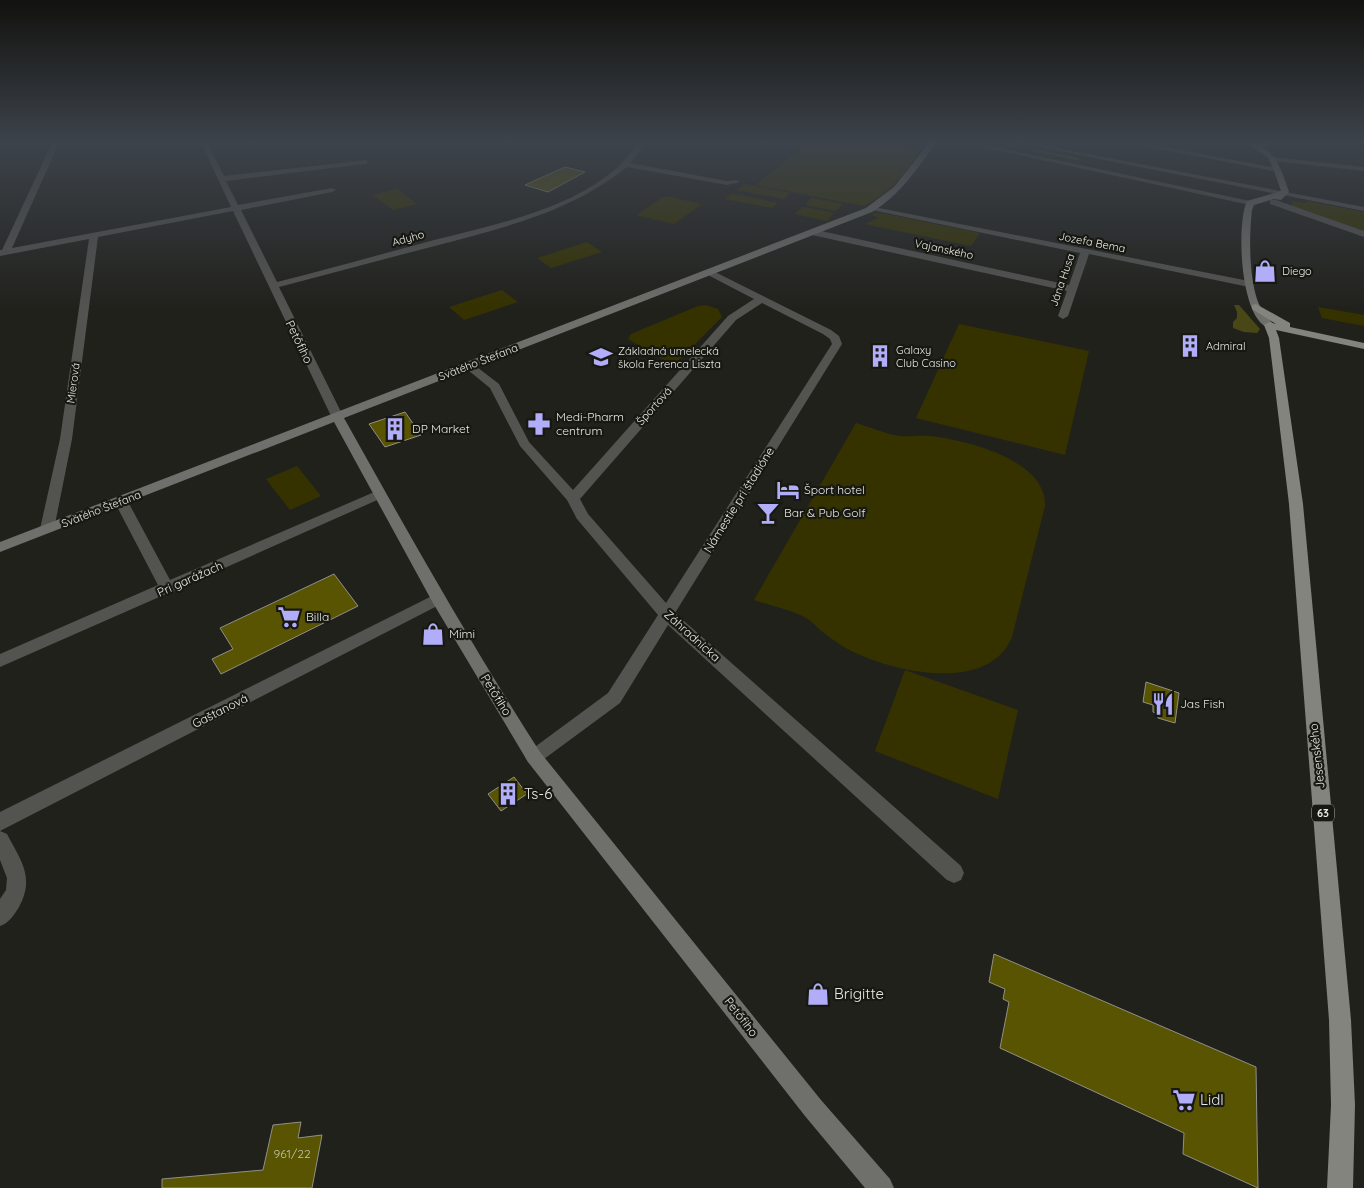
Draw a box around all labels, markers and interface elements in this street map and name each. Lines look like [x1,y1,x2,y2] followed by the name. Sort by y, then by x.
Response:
[390,227,426,249] street label: Adyho
[1057,229,1127,255] street label: Jozefa Bema
[913,236,975,262] street label: Vajanského
[1046,252,1078,308] street label: Jána Husa
[1252,258,1278,284] shop icon: Diego
[1282,264,1312,278] place label: Diego
[283,318,316,366] street label: Petőfiho
[1177,333,1203,359] building icon: Admiral
[1206,339,1245,353] place label: Admiral
[436,340,520,384] street label: Svätého Štefana
[867,343,893,369] building icon: Galaxy Club Casino
[896,343,956,370] place label: Galaxy Club Casino
[588,344,614,370] school or university icon: Základná umelecká škola Ferenca Liszta
[618,344,721,371] place label: Základná umelecká škola Ferenca Liszta
[63,362,83,404] street label: Mierová
[633,384,675,428] street label: Športová
[556,409,624,438] place label: Medi-Pharm centrum
[526,411,552,437] pharmacy icon: Medi-Pharm centrum
[382,416,408,442] building icon: DP Market
[412,421,470,436] place label: DP Market
[700,444,777,555] street label: Námestie pri štadióne
[775,477,801,503] hotel icon: Šport hotel
[804,482,865,497] place label: Šport hotel
[59,487,143,531] street label: Svätého Štefana
[755,500,781,526] bar icon: Bar & Pub Golf
[784,505,866,520] place label: Bar & Pub Golf
[155,557,225,600] street label: Pri garážach
[276,604,302,630] supermarket icon: Billa
[661,607,723,665] street label: Záhradnícka
[306,609,329,624] place label: Billa
[420,621,446,647] shop icon: Mimi
[449,626,475,641] place label: Mimi
[478,671,515,718] street label: Petőfiho
[189,690,250,731] street label: Gaštanová
[1150,691,1176,717] restaurant icon: Jas Fish
[1180,696,1225,711] place label: Jas Fish
[1306,723,1327,789] street label: Jesenského
[495,781,521,807] building icon: Ts-6
[524,784,552,803] place label: Ts-6
[1312,804,1334,821] road number: 63
[805,981,831,1007] shop icon: Brigitte
[834,984,884,1003] place label: Brigitte
[721,994,761,1039] street label: Petőfiho
[1171,1087,1197,1113] supermarket icon: Lidl
[1200,1090,1224,1109] place label: Lidl
[273,1146,311,1161] house number: 961/22

